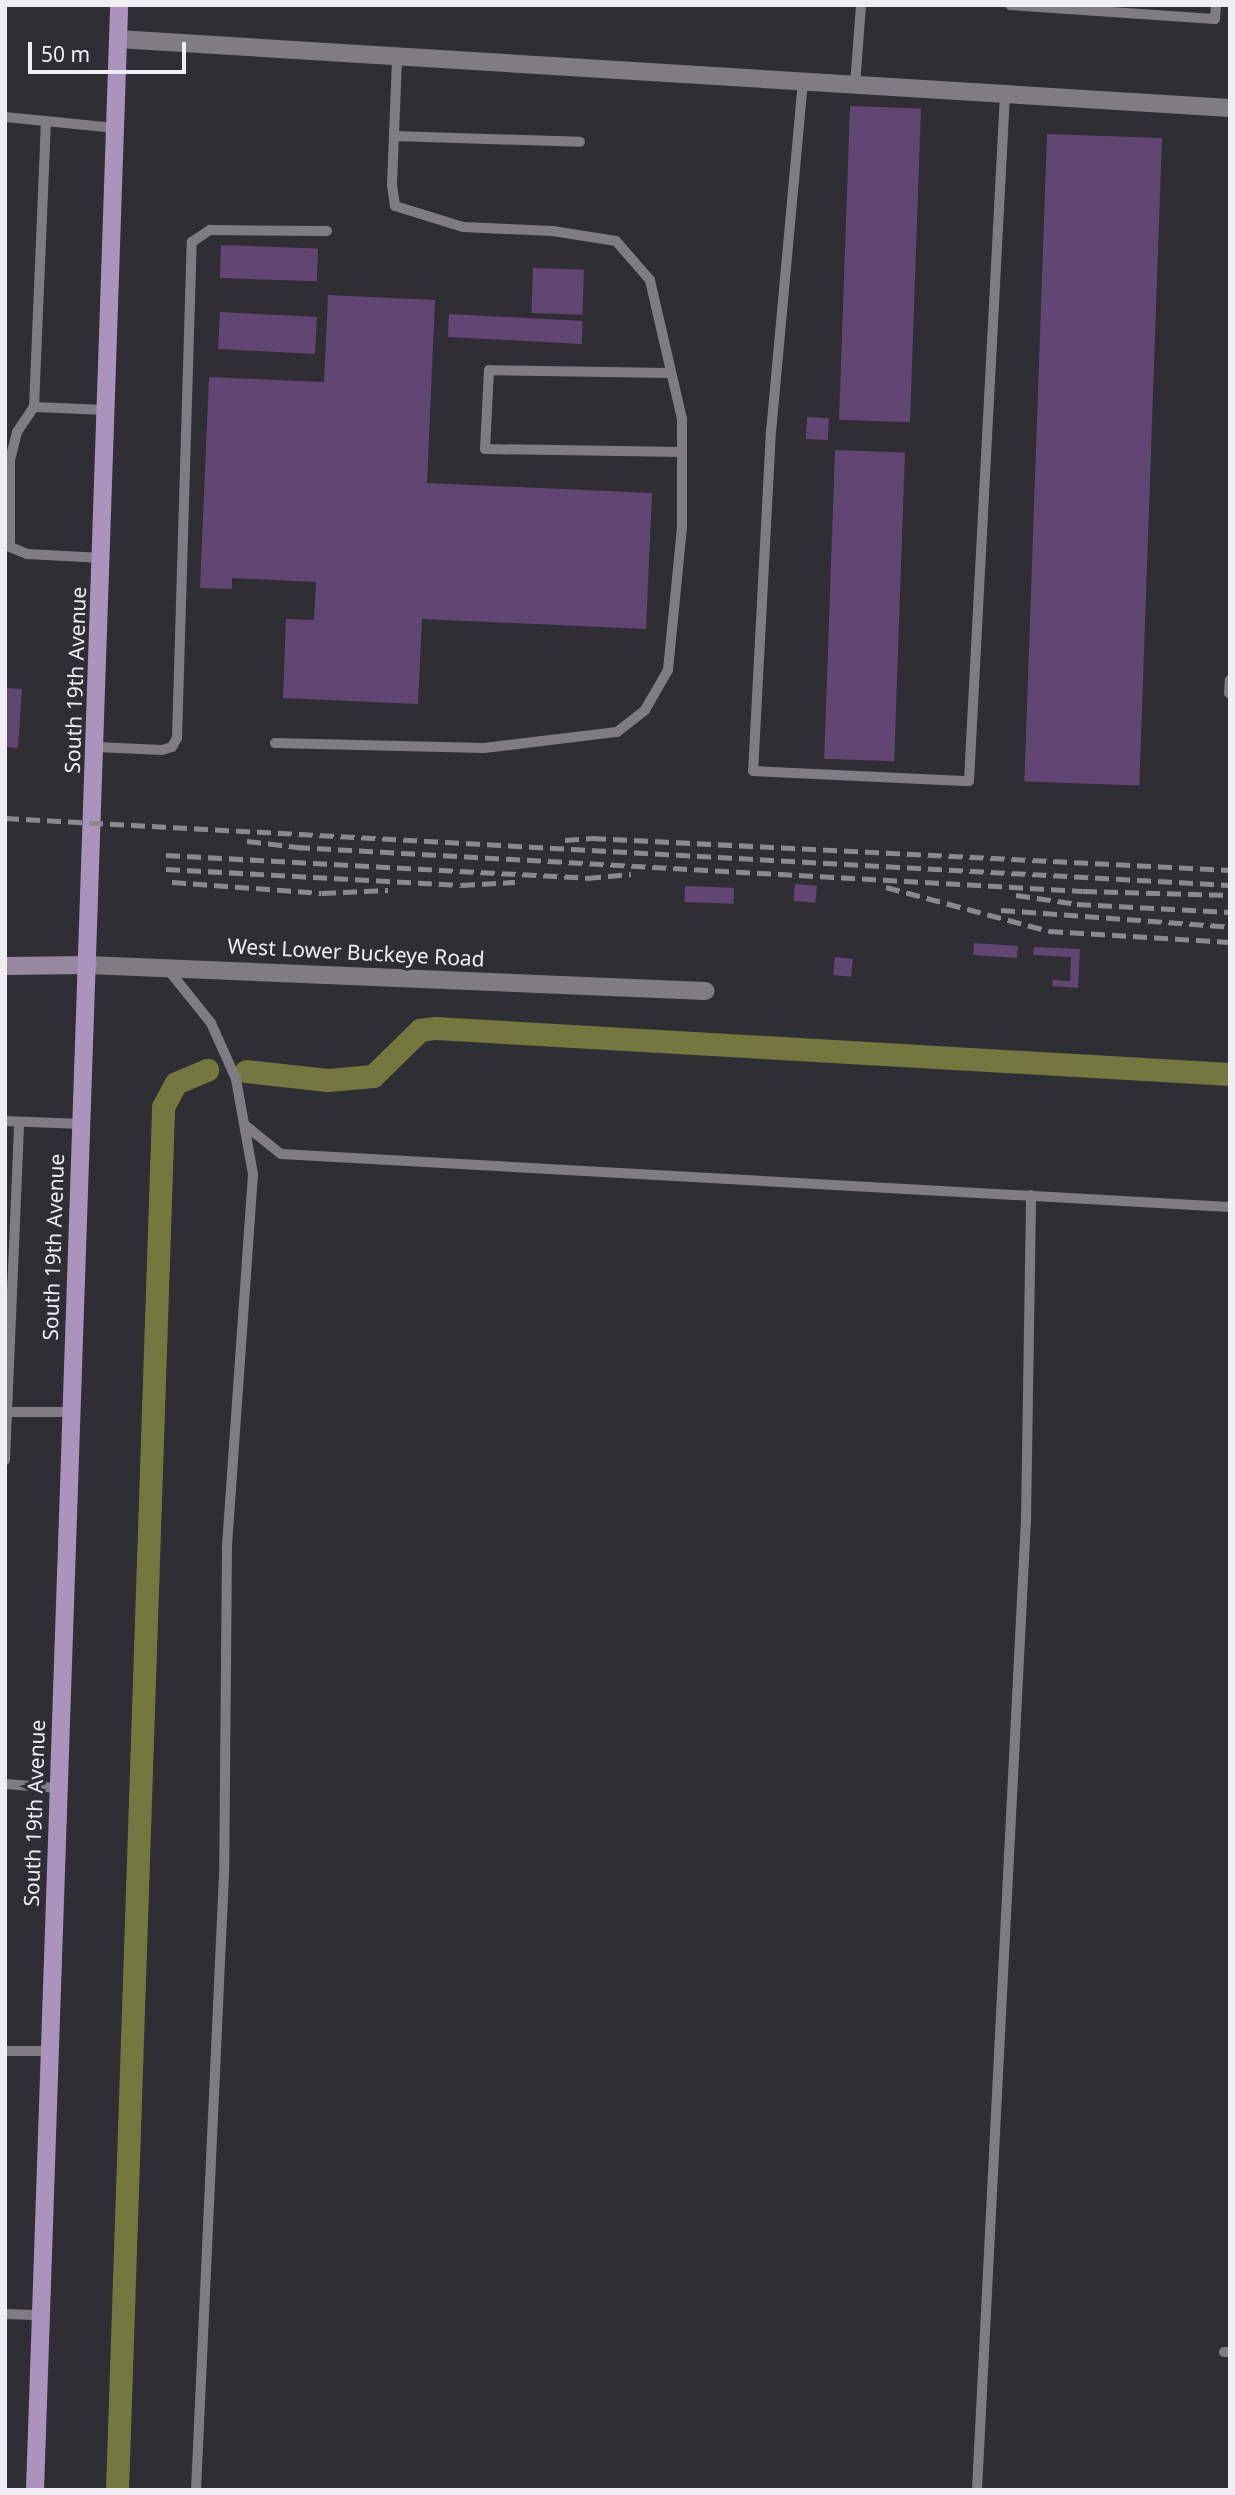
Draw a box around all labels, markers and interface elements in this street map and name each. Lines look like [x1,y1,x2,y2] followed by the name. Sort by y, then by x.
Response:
[32,28,189,72] scale bar
[41,40,90,68] text: 50 m
[59,586,91,774] street label: South 19th Avenue
[227,933,485,971] street label: West Lower Buckeye Road
[37,1153,69,1341] street label: South 19th Avenue
[18,1719,50,1907] street label: South 19th Avenue

